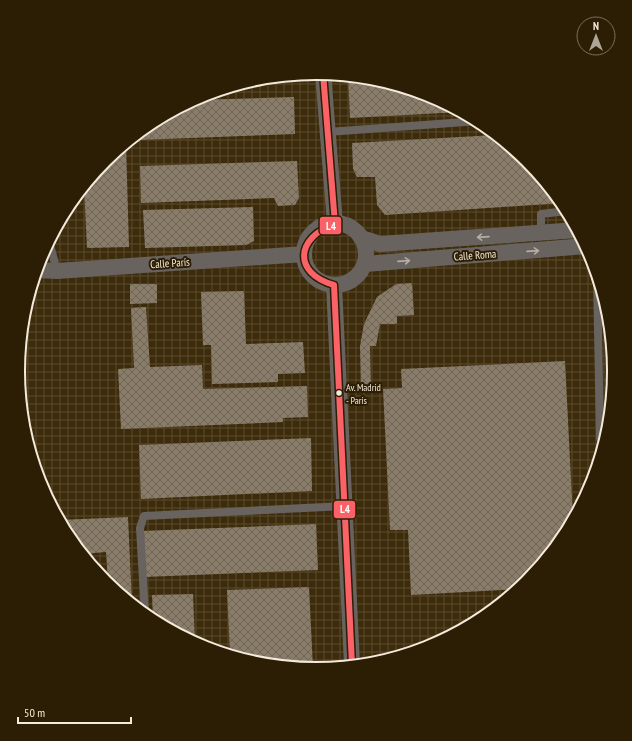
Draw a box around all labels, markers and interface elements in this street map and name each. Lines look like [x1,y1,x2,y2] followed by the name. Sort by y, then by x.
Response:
[576,16,616,56] north arrow
[593,19,599,33] text: N
[319,216,342,235] line badge: L4
[326,219,337,233] text: L4
[476,233,489,240] one-way arrow
[453,247,497,263] street label: Calle Roma
[526,247,539,254] one-way arrow
[150,255,190,271] street label: Calle París
[397,257,410,264] one-way arrow
[346,381,381,407] place label: Av. Madrid - París
[334,388,344,398] marker: Av. Madrid - París
[333,500,356,519] line badge: L4
[340,502,351,516] text: L4
[18,699,131,725] scale bar
[24,705,45,720] text: 50 m

